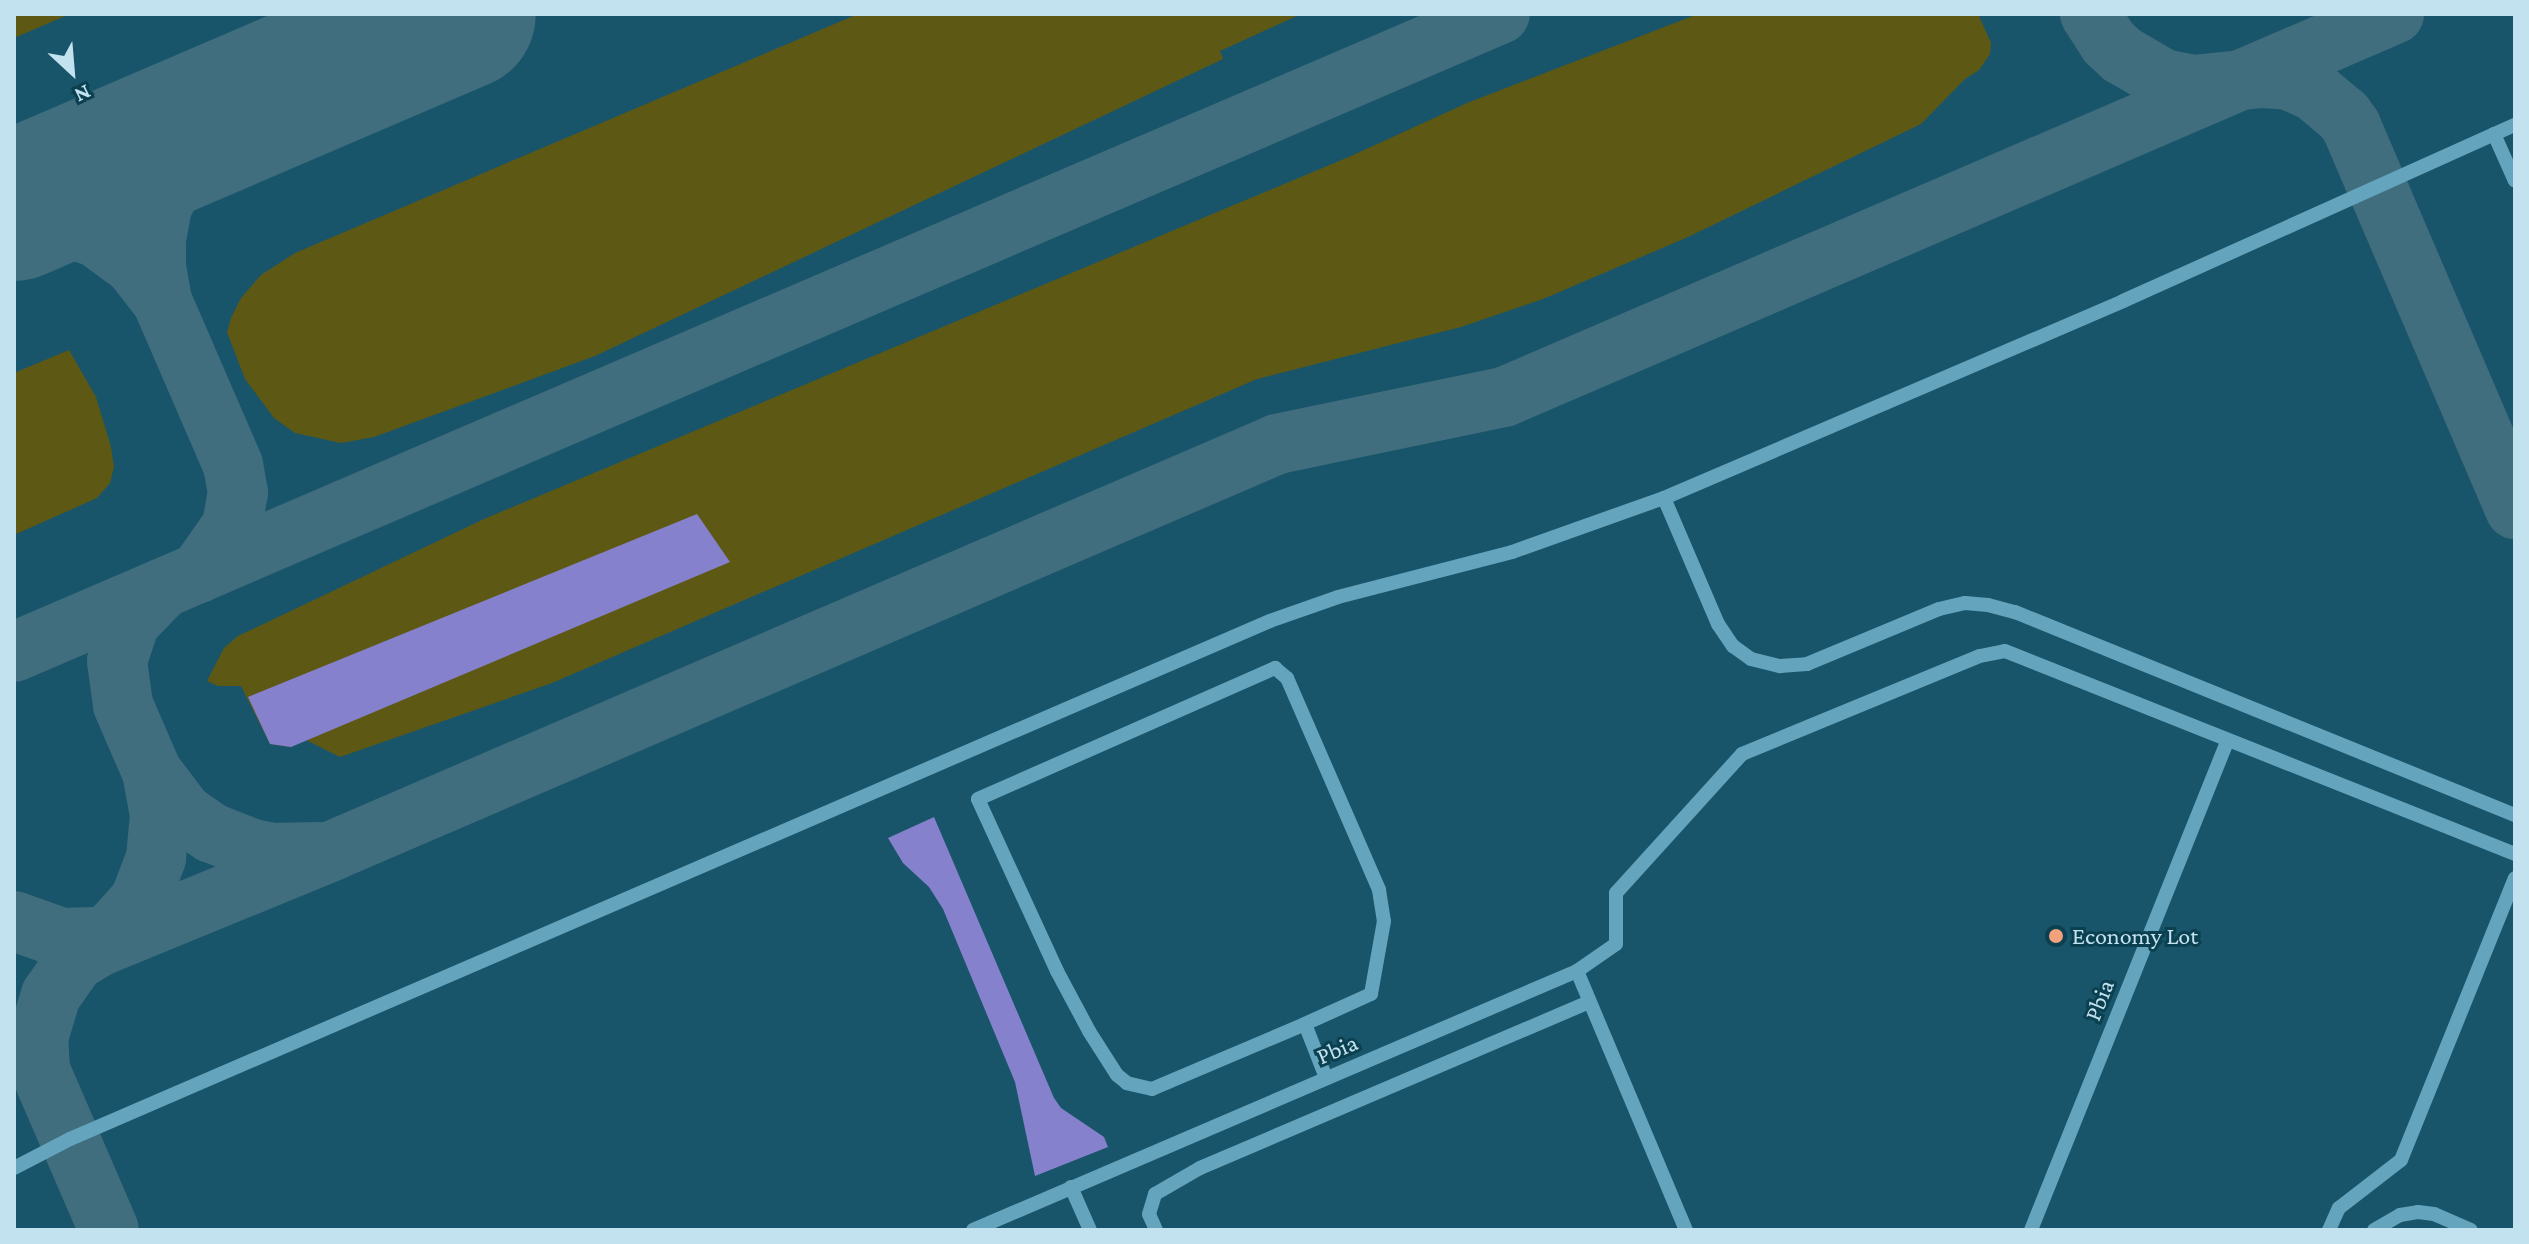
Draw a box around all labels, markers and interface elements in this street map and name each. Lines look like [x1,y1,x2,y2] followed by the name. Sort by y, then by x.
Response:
[32,32,112,112] north arrow
[71,79,95,109] text: N
[2072,922,2198,950] place label: Economy Lot
[2047,927,2065,945] marker: Economy Lot
[2078,975,2120,1025] street label: Pbia
[1312,1028,1362,1070] street label: Pbia

